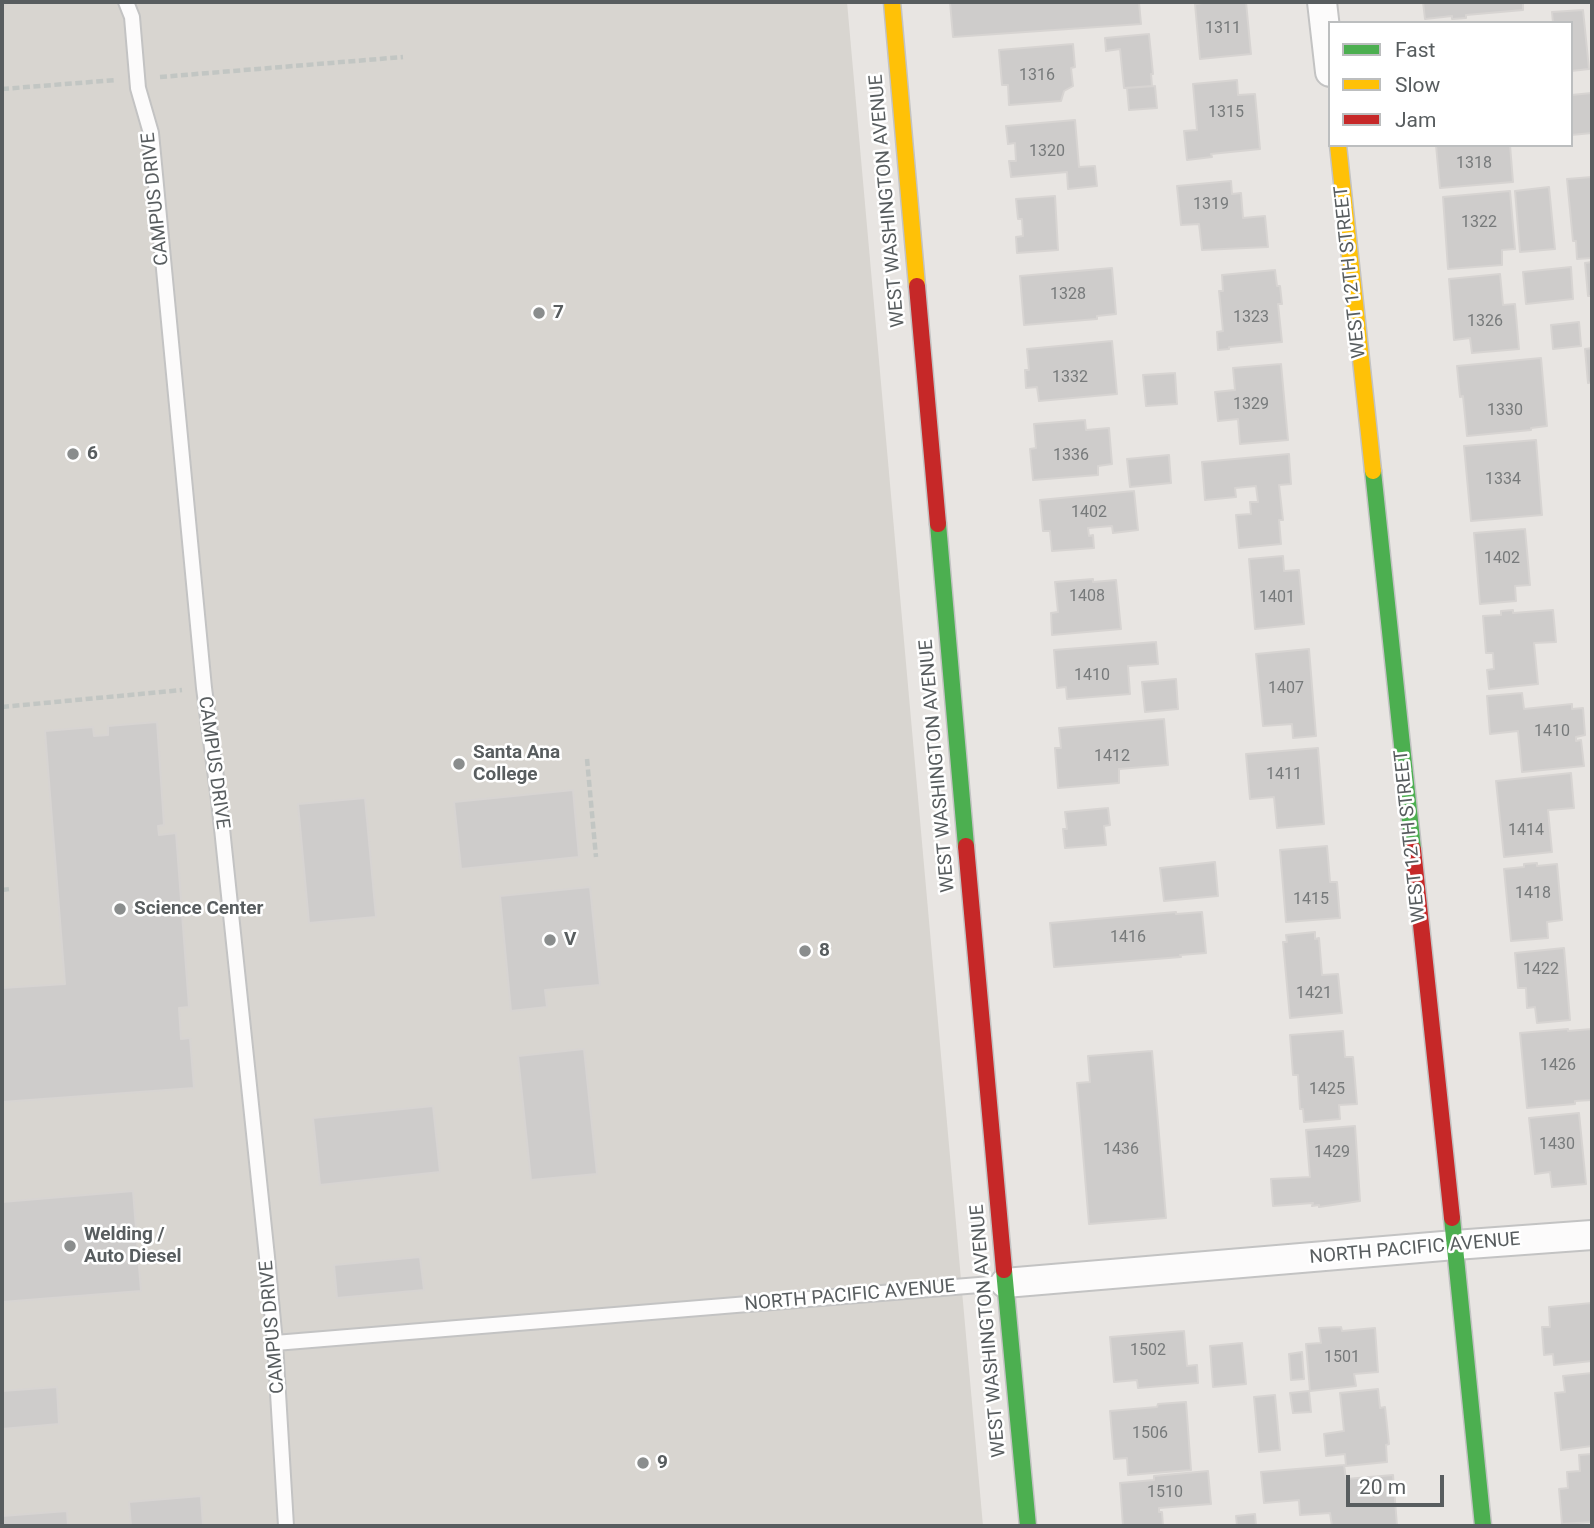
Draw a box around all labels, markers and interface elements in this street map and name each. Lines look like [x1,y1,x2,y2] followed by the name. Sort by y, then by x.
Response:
[1205,19,1241,39] house number: 1311
[1328,21,1573,147] legend
[1395,38,1435,62] text: Fast
[1019,66,1055,86] house number: 1316
[1395,73,1440,97] text: Slow
[866,74,910,328] street label: WEST WASHINGTON AVENUE
[1208,103,1244,123] house number: 1315
[1395,108,1436,132] text: Jam
[138,131,174,267] street label: CAMPUS DRIVE
[1029,142,1065,162] house number: 1320
[1456,154,1492,174] house number: 1318
[1331,185,1371,359] street label: WEST 12TH STREET
[1193,195,1229,215] house number: 1319
[1461,213,1497,233] house number: 1322
[1050,285,1086,305] house number: 1328
[553,302,564,324] place label: 7
[531,305,547,321] marker: 7
[1233,308,1269,328] house number: 1323
[1467,312,1503,332] house number: 1326
[1052,368,1088,388] house number: 1332
[1233,395,1269,415] house number: 1329
[1487,401,1523,421] house number: 1330
[87,443,98,465] place label: 6
[65,446,81,462] marker: 6
[1053,446,1089,466] house number: 1336
[1485,470,1521,490] house number: 1334
[1071,503,1107,523] house number: 1402
[1484,549,1520,569] house number: 1402
[1069,587,1105,607] house number: 1408
[1259,588,1295,608] house number: 1401
[916,639,960,893] street label: WEST WASHINGTON AVENUE
[1074,666,1110,686] house number: 1410
[1268,679,1304,699] house number: 1407
[192,695,234,831] street label: CAMPUS DRIVE
[1534,722,1570,742] house number: 1410
[473,742,560,786] place label: Santa Ana College
[1094,747,1130,767] house number: 1412
[1391,749,1431,923] street label: WEST 12TH STREET
[451,756,467,772] marker: Santa Ana College
[1266,765,1302,785] house number: 1411
[1508,821,1544,841] house number: 1414
[1515,884,1551,904] house number: 1418
[1293,890,1329,910] house number: 1415
[134,898,263,920] place label: Science Center
[112,901,128,917] marker: Science Center
[1110,928,1146,948] house number: 1416
[564,929,576,951] place label: V
[542,932,558,948] marker: V
[819,940,830,962] place label: 8
[797,943,813,959] marker: 8
[1523,960,1559,980] house number: 1422
[1296,984,1332,1004] house number: 1421
[1540,1056,1576,1076] house number: 1426
[1309,1080,1345,1100] house number: 1425
[1539,1135,1575,1155] house number: 1430
[1103,1140,1139,1160] house number: 1436
[1314,1143,1350,1163] house number: 1429
[967,1204,1011,1458] street label: WEST WASHINGTON AVENUE
[84,1224,182,1268] place label: Welding / Auto Diesel
[1309,1228,1521,1270] street label: NORTH PACIFIC AVENUE
[62,1238,78,1254] marker: Welding / Auto Diesel
[256,1259,290,1395] street label: CAMPUS DRIVE
[744,1275,956,1317] street label: NORTH PACIFIC AVENUE
[1130,1341,1166,1361] house number: 1502
[1324,1348,1360,1368] house number: 1501
[1132,1424,1168,1444] house number: 1506
[657,1452,668,1474] place label: 9
[635,1455,651,1471] marker: 9
[1349,1462,1447,1506] scale bar
[1359,1475,1406,1499] text: 20 m
[1147,1483,1183,1503] house number: 1510

